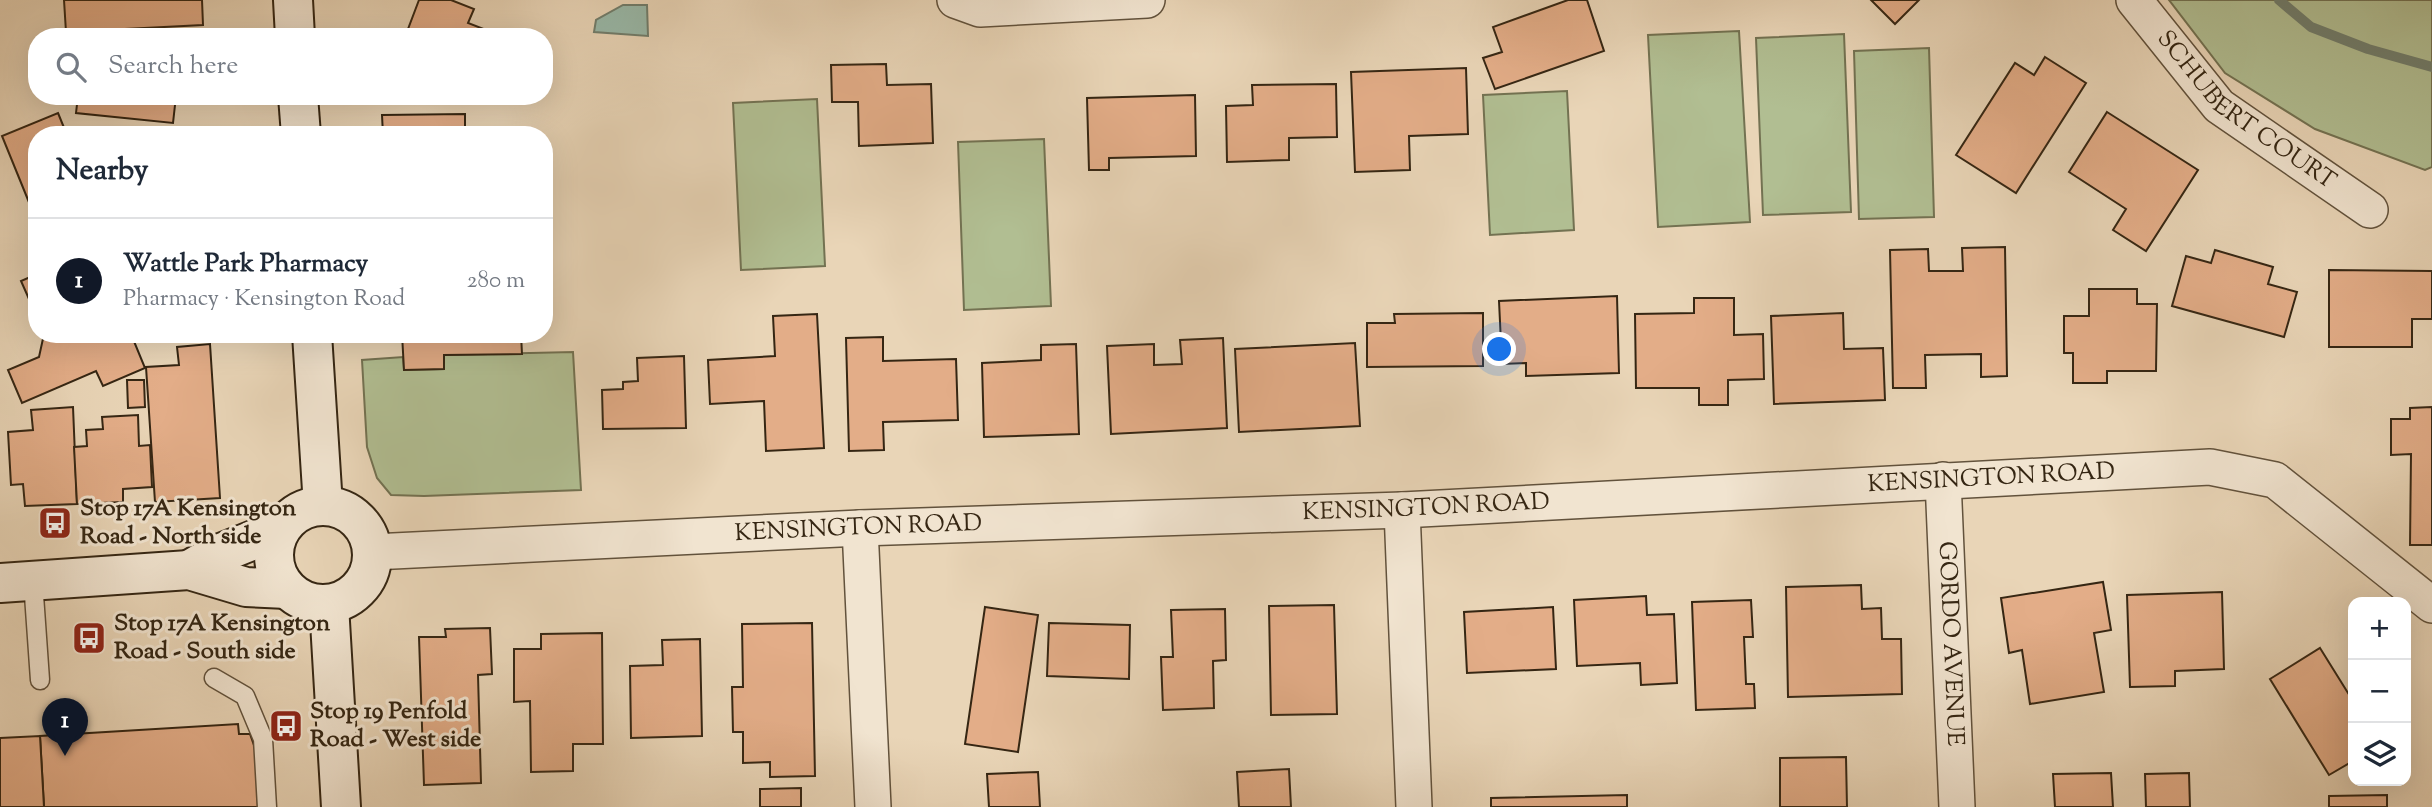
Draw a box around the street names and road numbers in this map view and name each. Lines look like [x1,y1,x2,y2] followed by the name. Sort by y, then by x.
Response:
[2148,24,2343,199] street label: SCHUBERT COURT
[1867,455,2116,502] street label: KENSINGTON ROAD
[1302,485,1551,530] street label: KENSINGTON ROAD
[734,507,983,551] street label: KENSINGTON ROAD
[1929,541,1971,748] street label: GORDO AVENUE

